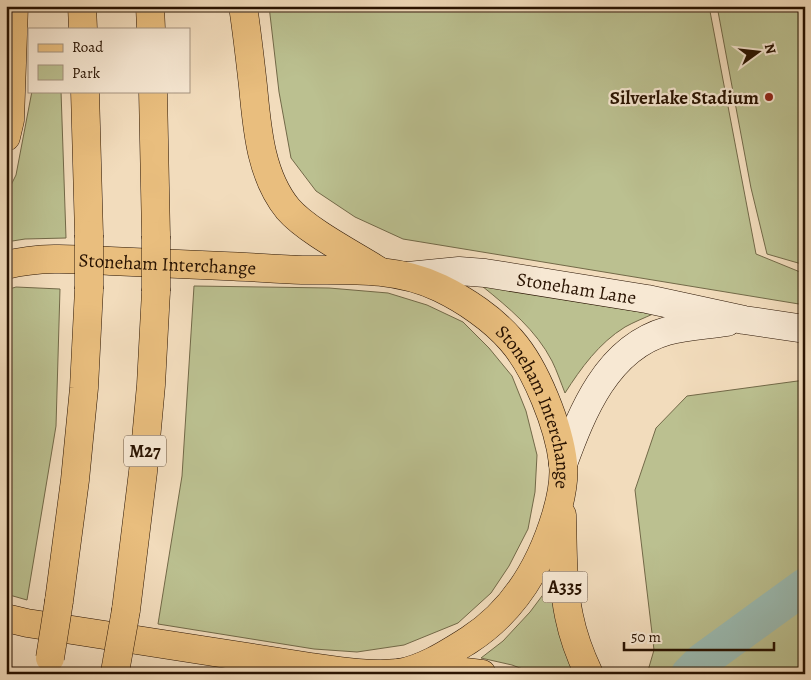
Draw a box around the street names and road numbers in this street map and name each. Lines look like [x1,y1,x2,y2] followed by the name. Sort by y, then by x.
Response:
[78,247,257,282] street label: Stoneham Interchange
[515,266,638,311] street label: Stoneham Lane
[490,319,576,490] street label: Stoneham Interchange
[124,436,166,466] road number: M27
[542,572,588,602] road number: A335

